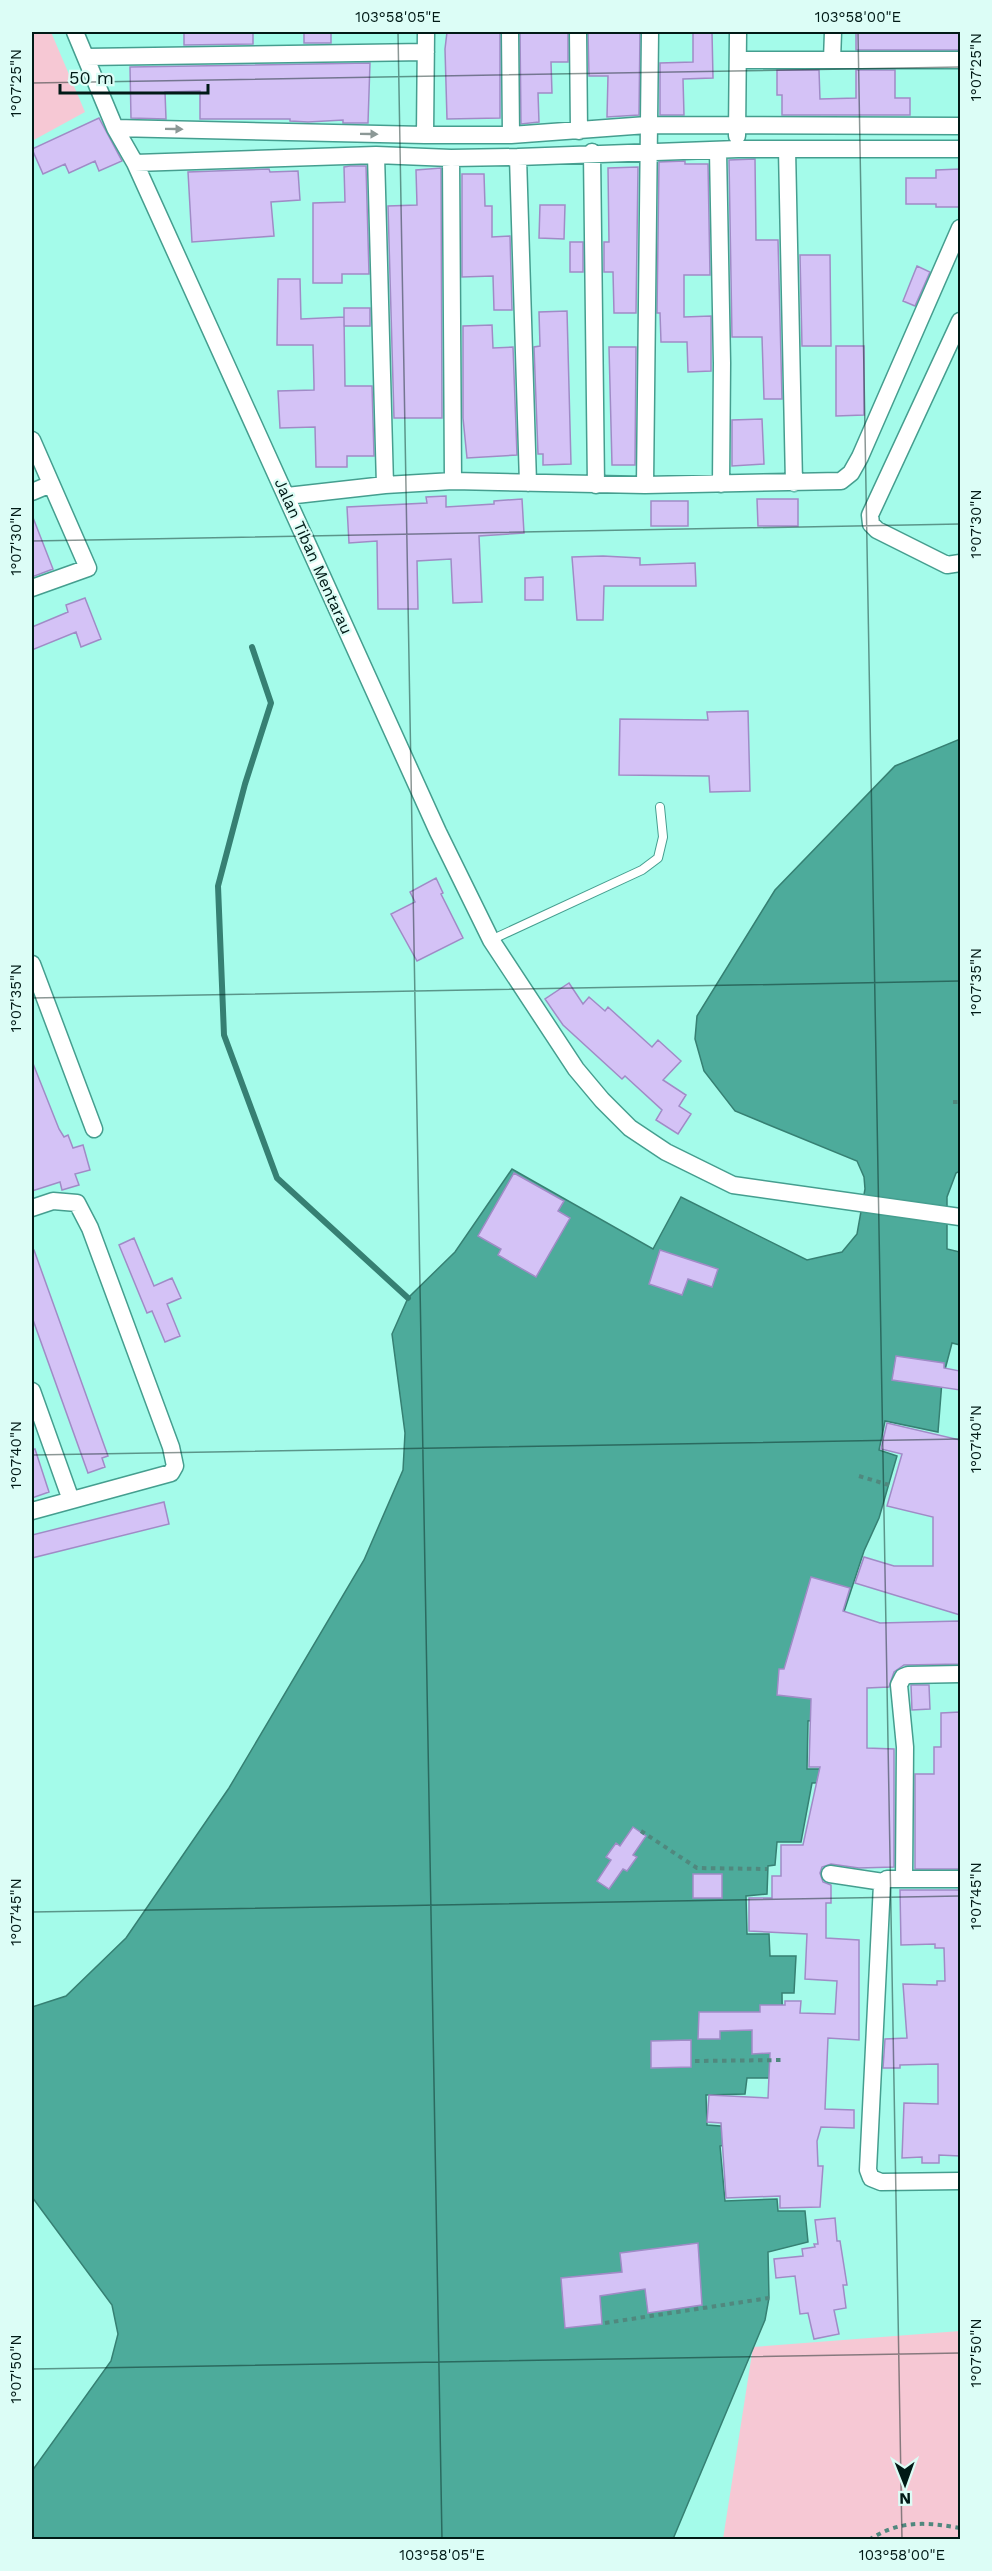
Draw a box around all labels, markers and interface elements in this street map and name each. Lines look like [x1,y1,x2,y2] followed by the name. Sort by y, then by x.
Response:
[355,8,441,26] text: 103°58'05"E
[815,8,901,26] text: 103°58'00"E
[967,33,985,101] text: 1°07'25"N
[7,49,25,117] text: 1°07'25"N
[60,57,208,95] scale bar
[69,67,114,88] text: 50 m
[164,125,183,134] one-way arrow
[359,129,378,139] one-way arrow
[271,475,356,637] street label: Jalan Tiban Mentarau
[967,490,985,558] text: 1°07'30"N
[7,507,25,575] text: 1°07'30"N
[967,948,985,1016] text: 1°07'35"N
[7,964,25,1032] text: 1°07'35"N
[967,1405,985,1473] text: 1°07'40"N
[7,1421,25,1489] text: 1°07'40"N
[967,1862,985,1930] text: 1°07'45"N
[7,1878,25,1946] text: 1°07'45"N
[967,2319,985,2387] text: 1°07'50"N
[7,2335,25,2403] text: 1°07'50"N
[875,2454,935,2514] north arrow
[899,2489,911,2508] text: N
[399,2546,485,2564] text: 103°58'05"E
[859,2546,945,2564] text: 103°58'00"E

